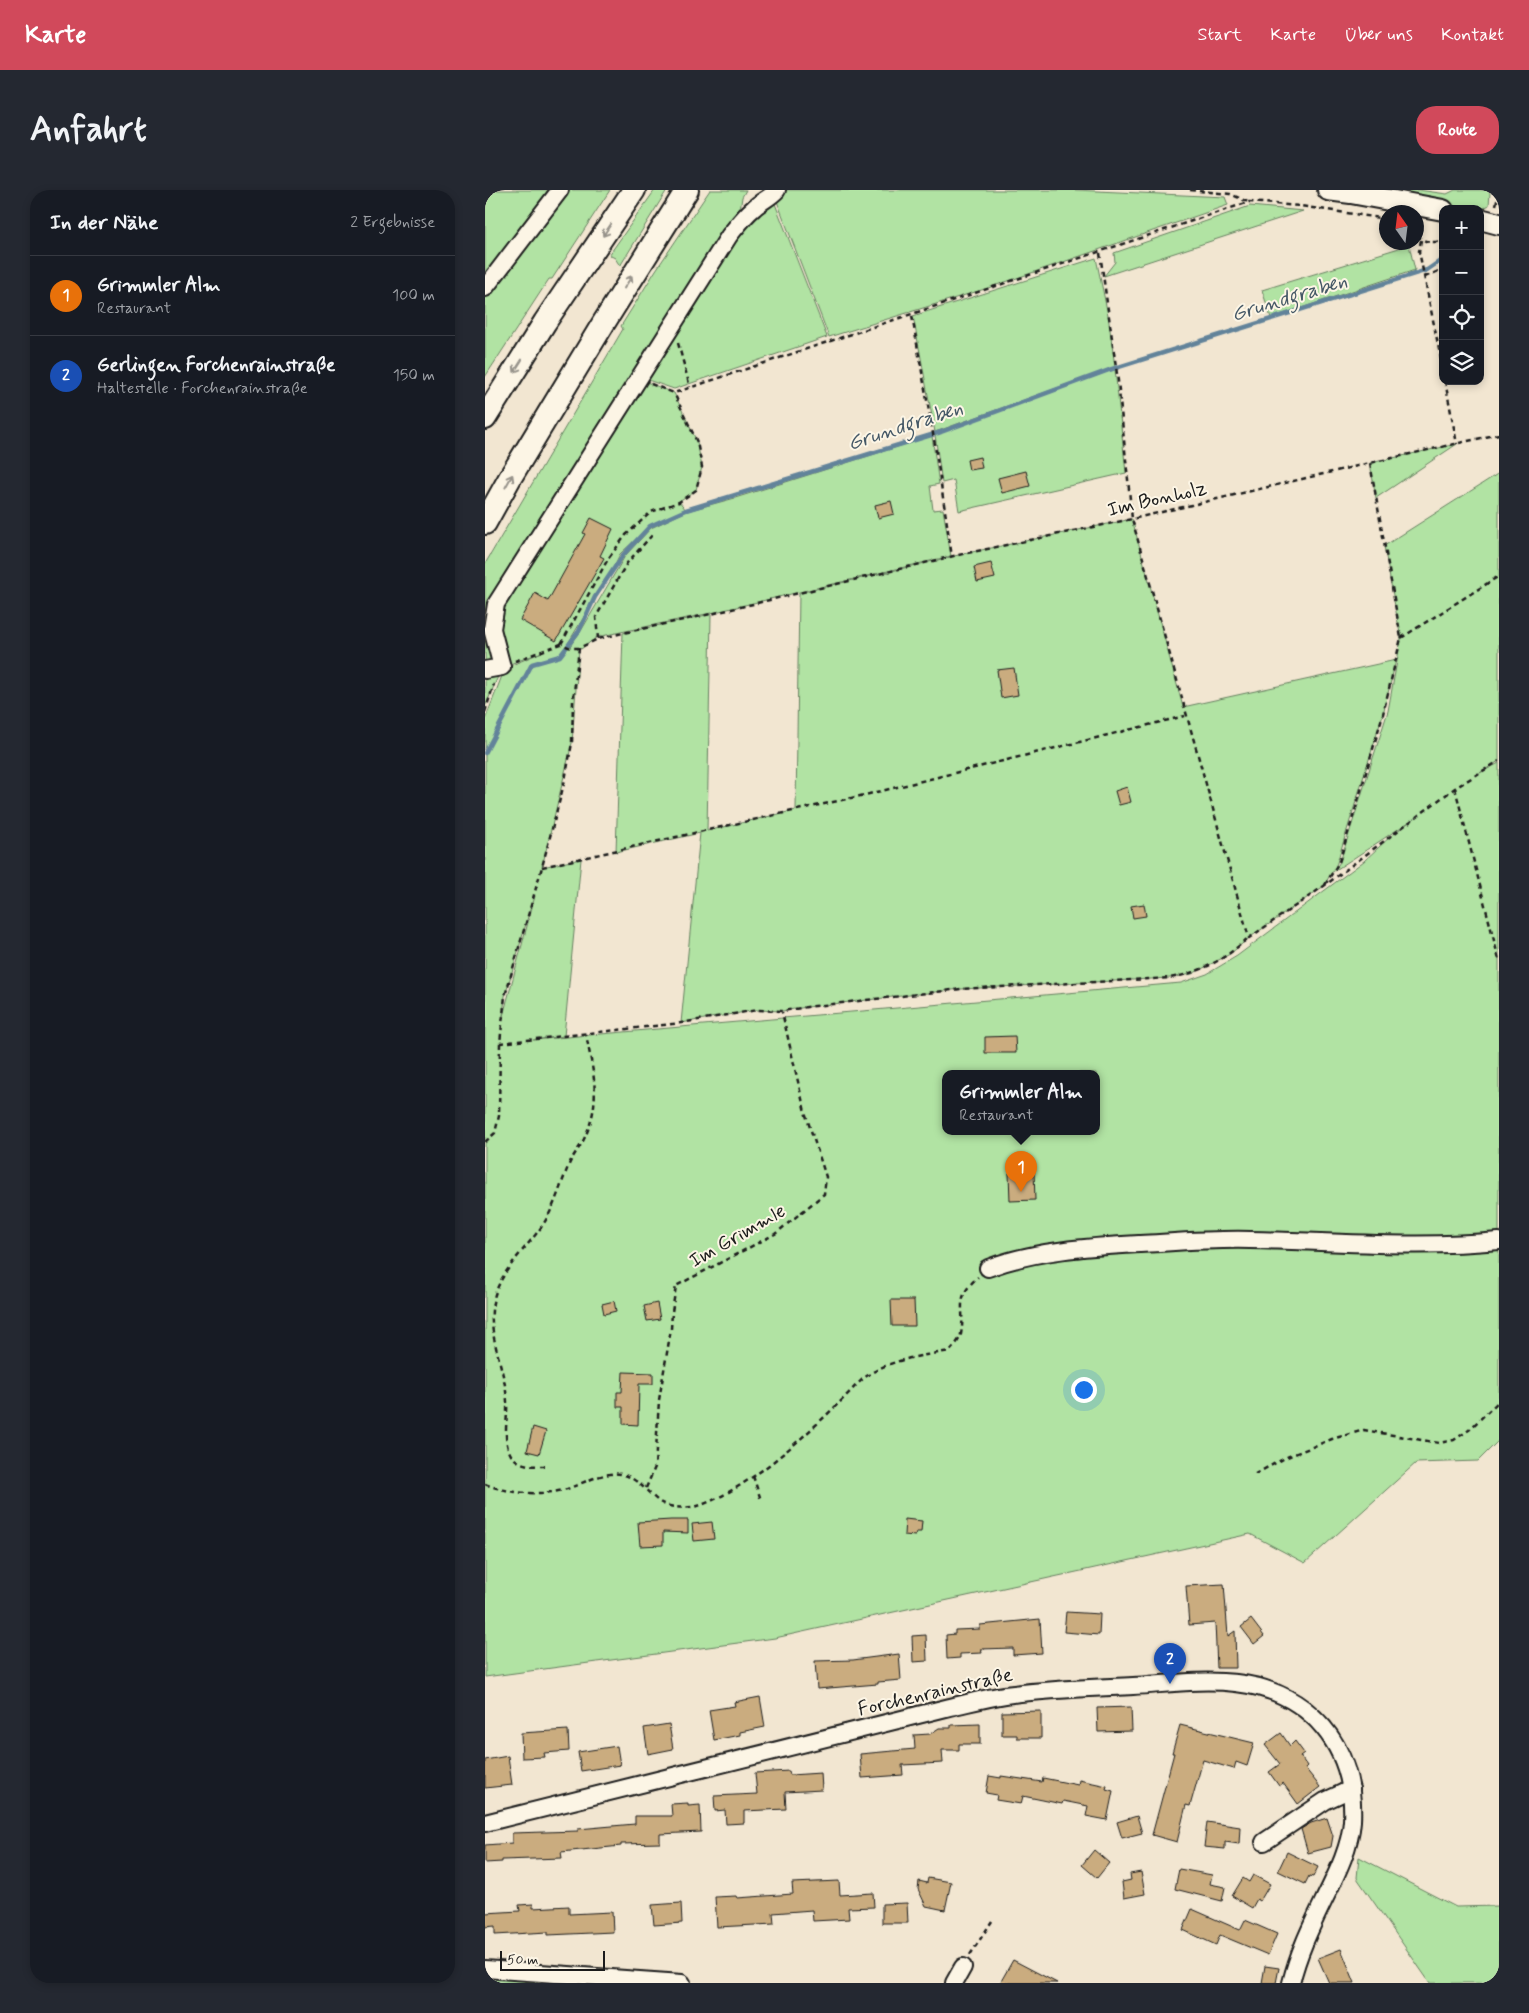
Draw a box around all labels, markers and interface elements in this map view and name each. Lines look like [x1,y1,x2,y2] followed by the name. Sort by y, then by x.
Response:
[25,20,86,51] text: Karte
[1198,23,1242,47] text: Start
[1270,23,1316,47] text: Karte
[1344,23,1413,47] text: Über uns
[1441,23,1504,47] text: Kontakt
[1416,106,1499,154] button: Route
[30,107,147,153] text: Anfahrt
[1379,205,1424,250] north arrow
[1439,205,1484,385] map controls
[1439,205,1484,250] button: +
[50,209,158,237] text: In der Nähe
[350,212,435,233] text: 2 Ergebnisse
[602,223,612,237] one-way arrow
[1439,250,1484,295] button: −
[1228,267,1351,331] water label: Grundgraben
[97,273,220,298] text: Grimmler Alm
[624,276,634,290] one-way arrow
[62,285,70,306] text: 1
[392,285,435,306] text: 100 m
[1439,295,1484,340] button: locate
[97,298,171,319] text: Restaurant
[1439,340,1484,385] button: layers
[97,353,335,378] text: Gerlingen Forchenrainstraße
[512,359,523,373] one-way arrow
[62,365,70,386] text: 2
[393,365,435,386] text: 150 m
[97,378,308,399] text: Haltestelle · Forchenrainstraße
[844,394,967,460] water label: Grundgraben
[504,474,514,488] one-way arrow
[1105,475,1210,524] street label: Im Bonholz
[942,1070,1100,1135] popup
[959,1080,1083,1105] text: Grimmler Alm
[959,1105,1034,1126] text: Restaurant
[1005,1151,1037,1192] pin: 1
[685,1198,791,1275] street label: Im Grimmle
[1071,1377,1097,1403] your location
[1154,1643,1186,1684] pin: 2
[855,1661,1016,1723] street label: Forchenrainstraße
[500,1948,605,1971] scale bar
[507,1951,538,1969] text: 50 m

